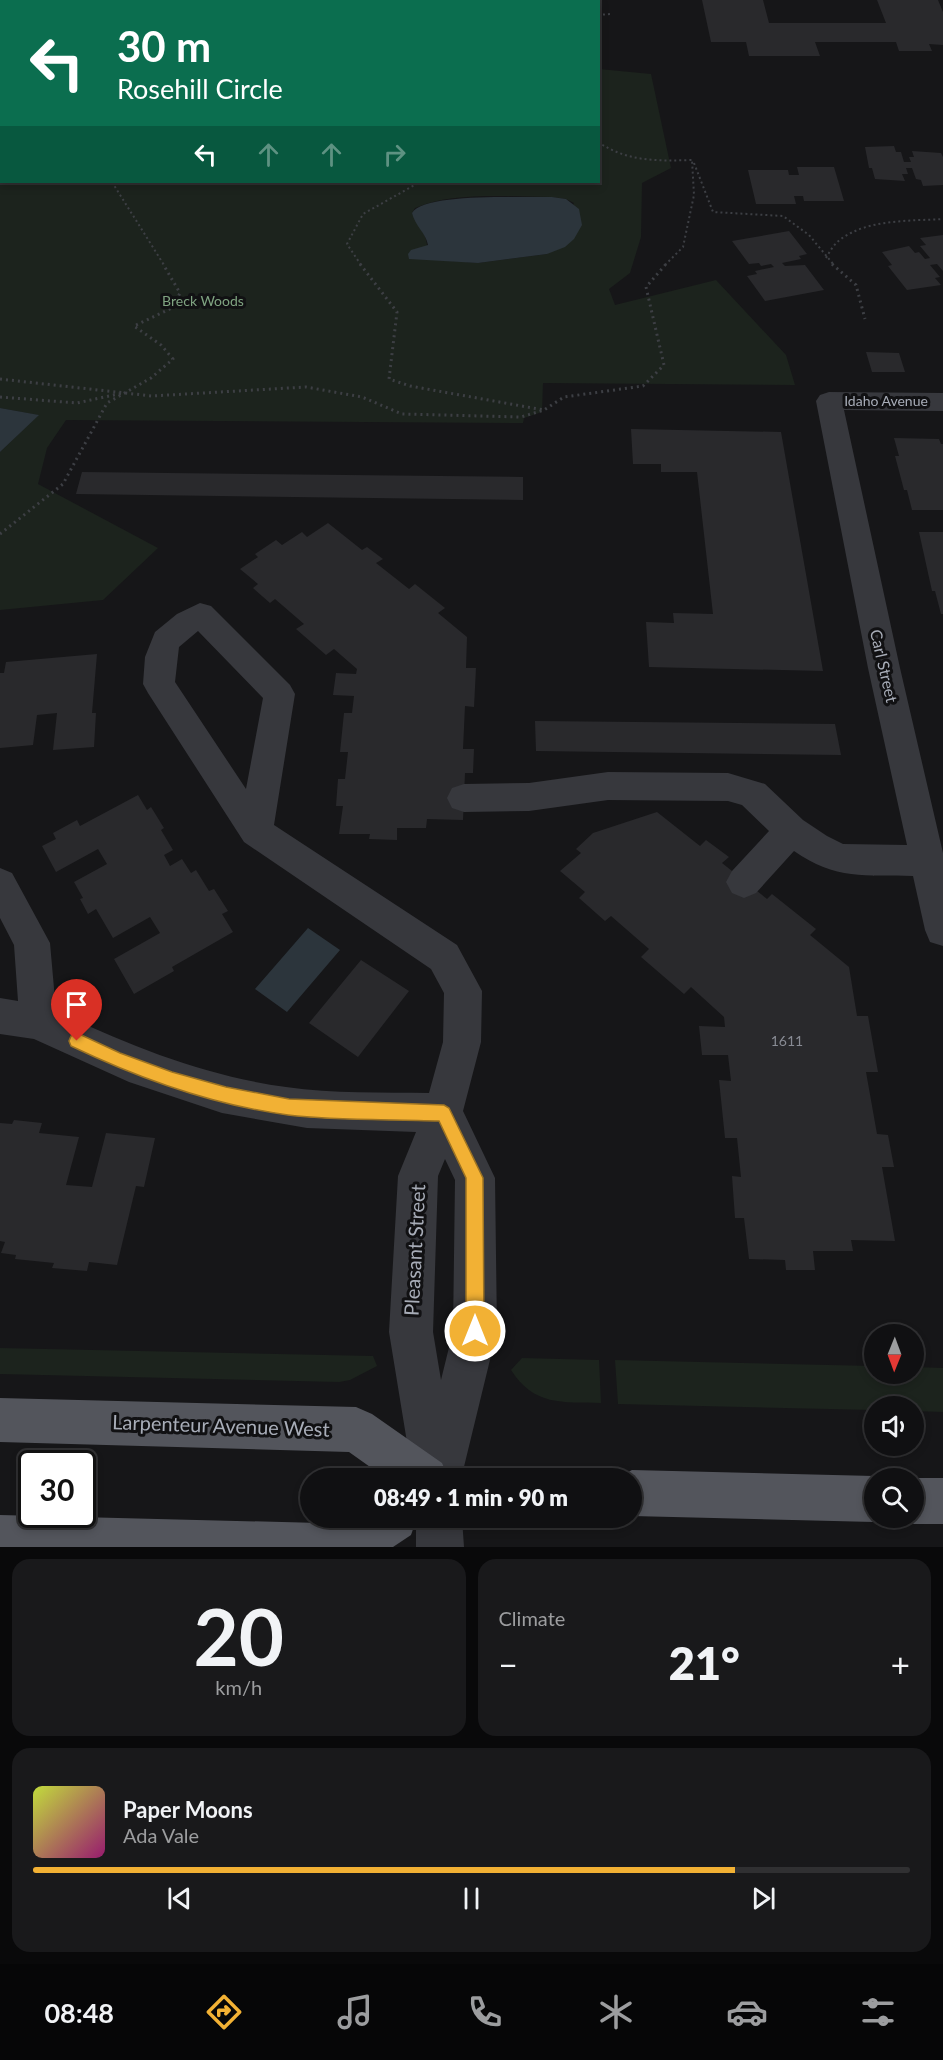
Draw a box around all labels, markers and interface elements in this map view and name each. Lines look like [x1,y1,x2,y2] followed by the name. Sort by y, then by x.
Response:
[117,21,211,71] text: 30 m
[18,24,96,102] icon: left
[117,72,283,105] text: Rosehill Circle
[189,138,222,171] icon: left
[252,138,285,171] icon: ahead
[315,138,348,171] icon: ahead
[378,138,411,171] icon: right
[162,292,244,309] park label: Breck Woods
[844,392,928,409] street label: Idaho Avenue
[867,627,902,705] street label: Carl Street
[51,979,102,1041] pin
[60,988,93,1021] icon: arrive
[771,1032,803,1049] house number: 1611
[399,1184,429,1316] street label: Pleasant Street
[443,1299,507,1363] position arrow
[864,1324,924,1384] north arrow
[864,1324,924,1528] map controls
[864,1396,924,1456] button: sound
[112,1409,330,1441] street label: Larpenteur Avenue West
[18,1450,96,1528] speed limit sign: 30
[864,1468,924,1528] button: search
[374,1484,568,1511] text: 08:49 · 1 min · 90 m
[194,1589,284,1683] text: 20
[499,1606,565,1630] text: Climate
[669,1636,740,1690] text: 21°
[499,1644,518,1684] text: −
[891,1644,910,1684] text: +
[215,1675,262,1699] text: km/h
[123,1796,253,1823] text: Paper Moons
[123,1823,199,1847] text: Ada Vale
[163,1882,196,1915] icon: previous
[455,1882,488,1915] icon: pause
[747,1882,780,1915] icon: next
[203,1991,245,2033] icon: directions
[334,1991,376,2033] icon: music
[464,1991,506,2033] icon: phone
[595,1991,637,2033] icon: climate
[726,1991,768,2033] icon: car
[857,1991,899,2033] icon: filters
[44,1996,114,2029] text: 08:48

